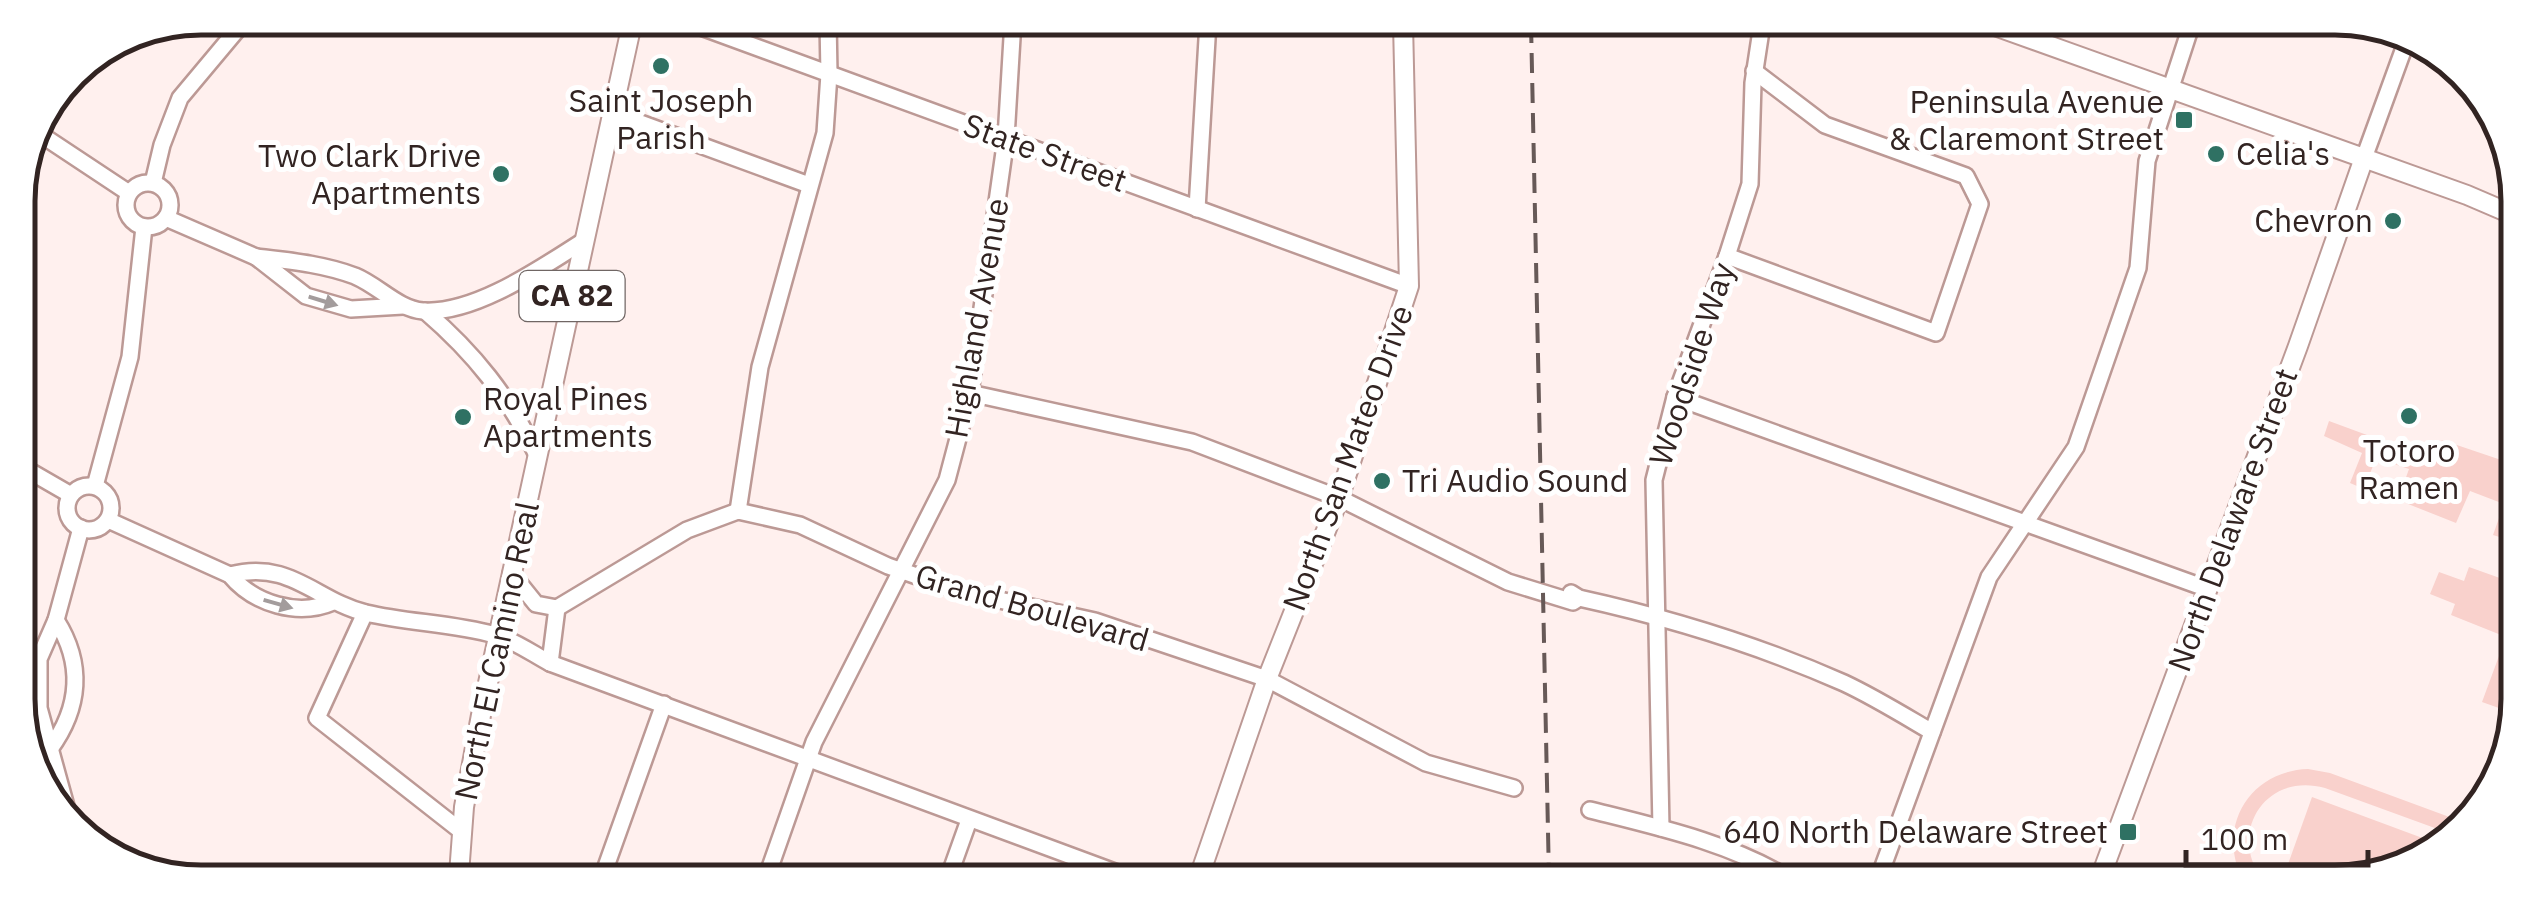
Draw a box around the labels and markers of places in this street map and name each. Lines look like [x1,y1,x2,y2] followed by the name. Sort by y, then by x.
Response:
[650,55,672,77] marker: Saint Joseph Parish
[569,79,753,158] place label: Saint Joseph Parish
[1889,80,2164,159] place label: Peninsula Avenue & Claremont Street
[2173,109,2195,131] marker: Peninsula Avenue & Claremont Street
[2236,132,2330,174] place label: Celia's
[258,134,481,213] place label: Two Clark Drive Apartments
[2205,143,2227,165] marker: Celia's
[490,163,512,185] marker: Two Clark Drive Apartments
[2254,199,2373,241] place label: Chevron
[2382,210,2404,232] marker: Chevron
[483,377,653,456] place label: Royal Pines Apartments
[2398,405,2420,427] marker: Totoro Ramen
[452,406,474,428] marker: Royal Pines Apartments
[2359,429,2459,508] place label: Totoro Ramen
[1402,459,1628,501] place label: Tri Audio Sound
[1371,470,1393,492] marker: Tri Audio Sound
[1723,810,2108,852] place label: 640 North Delaware Street
[2117,821,2139,843] marker: 640 North Delaware Street

